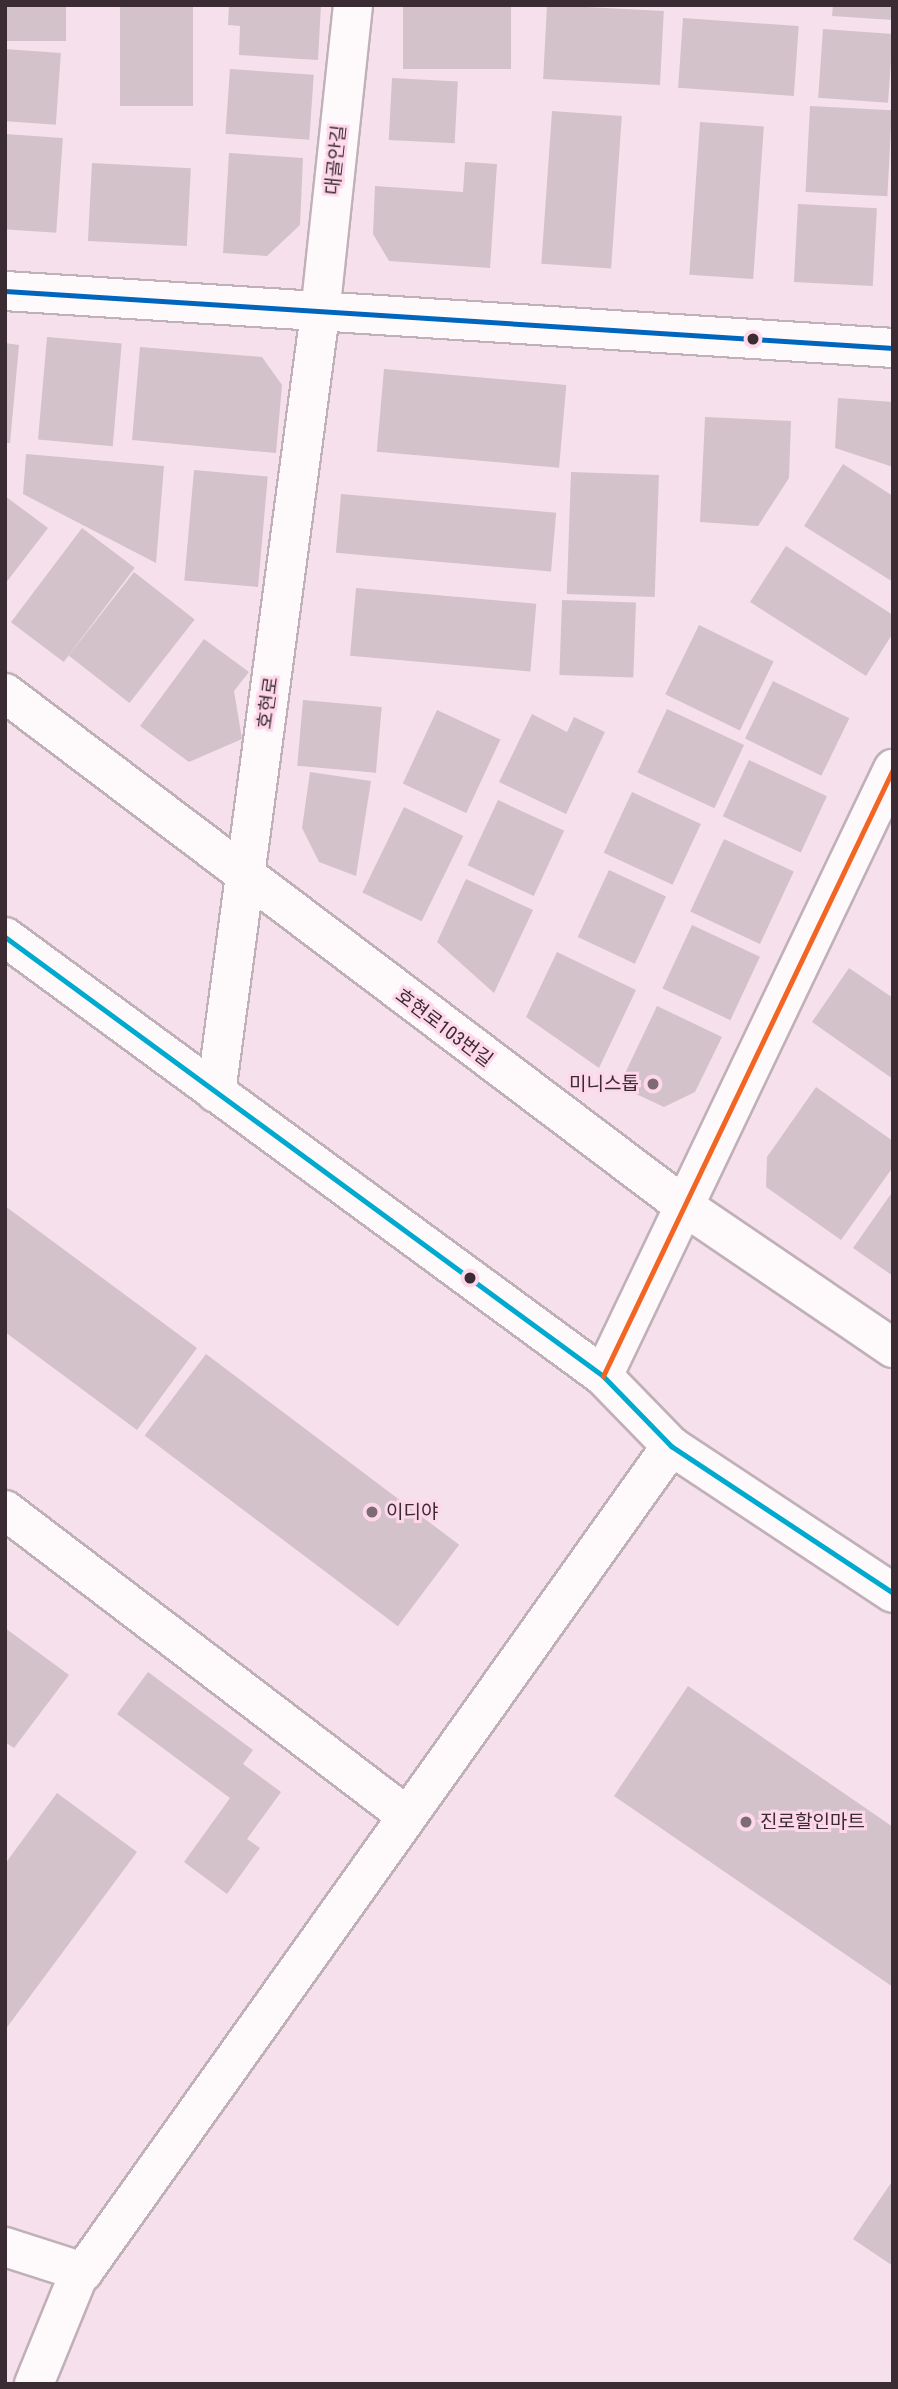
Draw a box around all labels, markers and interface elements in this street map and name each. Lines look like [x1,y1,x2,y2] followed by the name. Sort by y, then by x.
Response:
[321,124,351,196] street label: 대골안길
[746,332,760,346] unlabelled marker
[253,675,283,731] street label: 호현로
[391,984,497,1072] street label: 호현로103번길
[569,1073,639,1095] place label: 미니스톱
[645,1076,661,1092] marker: 미니스톱
[463,1271,477,1285] unlabelled marker
[386,1501,438,1523] place label: 이디야
[364,1504,380,1520] marker: 이디야
[760,1811,865,1833] place label: 진로할인마트
[738,1814,754,1830] marker: 진로할인마트

